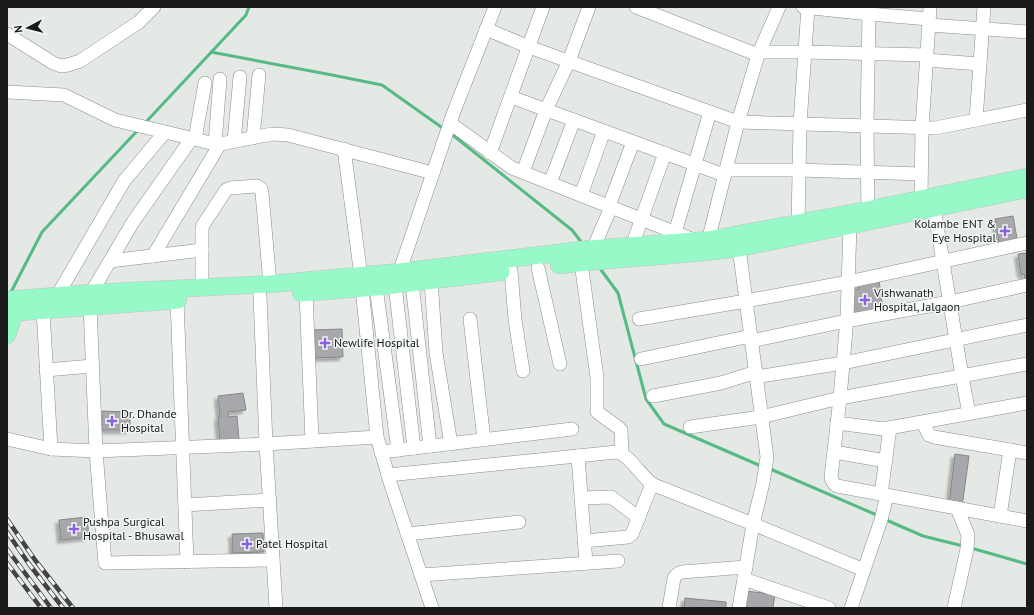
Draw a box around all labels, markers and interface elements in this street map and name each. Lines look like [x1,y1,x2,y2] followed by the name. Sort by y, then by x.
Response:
[8,8,48,48] north arrow
[11,25,25,34] text: N
[914,216,996,245] place label: Kolambe ENT & Eye Hospital
[999,225,1011,237] marker: Kolambe ENT & Eye Hospital
[873,285,960,314] place label: Vishwanath Hospital, Jalgaon
[859,294,871,306] marker: Vishwanath Hospital, Jalgaon
[334,335,420,350] place label: Newlife Hospital
[319,337,331,349] marker: Newlife Hospital
[121,406,177,435] place label: Dr. Dhande Hospital
[106,415,118,427] marker: Dr. Dhande Hospital
[83,514,184,543] place label: Pushpa Surgical Hospital - Bhusawal
[68,523,80,535] marker: Pushpa Surgical Hospital - Bhusawal
[256,536,328,551] place label: Patel Hospital
[241,538,253,550] marker: Patel Hospital

